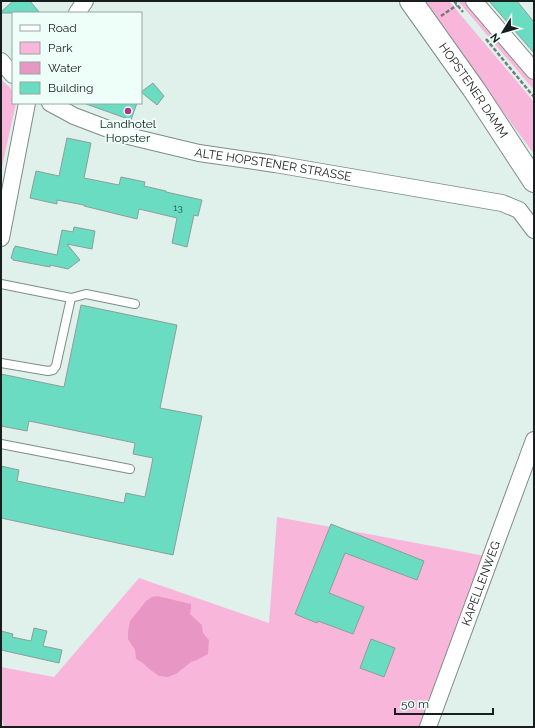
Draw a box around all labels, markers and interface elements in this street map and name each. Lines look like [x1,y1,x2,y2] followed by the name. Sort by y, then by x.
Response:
[12,12,142,104] legend
[483,12,523,52] north arrow
[48,21,77,35] text: Road
[437,39,511,141] street label: HOPSTENER DAMM
[48,41,73,55] text: Park
[48,61,82,75] text: Water
[48,81,94,95] text: Building
[123,106,133,116] marker: Landhotel Hopster
[100,117,157,145] place label: Landhotel Hopster
[193,145,353,184] street label: ALTE HOPSTENER STRASSE
[173,202,183,213] house number: 13
[459,539,503,628] street label: KAPELLENWEG
[395,690,493,716] scale bar
[401,697,429,711] text: 50 m

